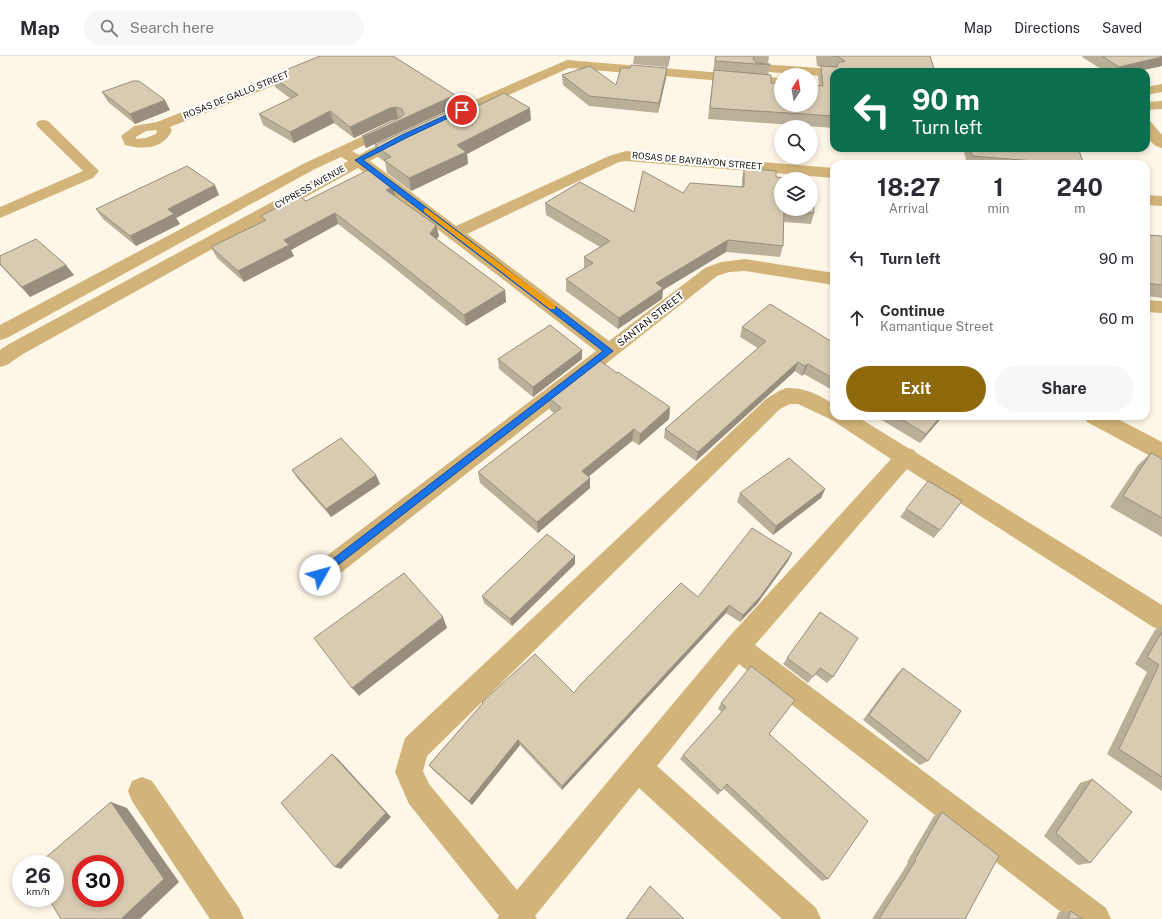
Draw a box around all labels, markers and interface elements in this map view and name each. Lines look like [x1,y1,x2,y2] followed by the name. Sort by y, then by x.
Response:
[84,10,364,46] search box
[20,17,60,39] text: Map
[98,17,120,39] icon: search
[130,19,214,36] text: Search here
[964,20,992,36] text: Map
[1014,20,1080,36] text: Directions
[1102,20,1142,36] text: Saved
[181,68,291,121] street label: ROSAS DE GALLO STREET
[774,68,818,112] north arrow
[774,68,818,216] map controls
[912,83,980,116] text: 90 m
[846,84,898,136] icon: left
[445,93,479,127] pin
[451,99,473,121] icon: arrive
[912,117,982,138] text: Turn left
[774,120,818,164] button: search
[631,149,763,172] street label: ROSAS DE BAYBAYON STREET
[273,162,347,211] street label: CYPRESS AVENUE
[774,172,818,216] button: layers
[877,173,941,201] text: 18:27
[993,173,1004,201] text: 1
[1057,173,1103,201] text: 240
[889,201,929,216] text: Arrival
[988,201,1010,216] text: min
[1074,201,1085,216] text: m
[846,247,868,269] icon: left
[880,250,941,267] text: Turn left
[1099,250,1134,267] text: 90 m
[614,289,686,349] street label: SANTAN STREET
[880,302,945,319] text: Continue
[846,307,868,329] icon: ahead
[1099,310,1134,327] text: 60 m
[880,319,994,334] text: Kamantique Street
[846,366,986,412] button: Exit
[994,366,1134,412] button: Share
[299,554,341,596] position arrow
[72,855,124,907] speed limit sign: 30
[25,864,51,888] text: 26
[26,885,50,897] text: km/h

